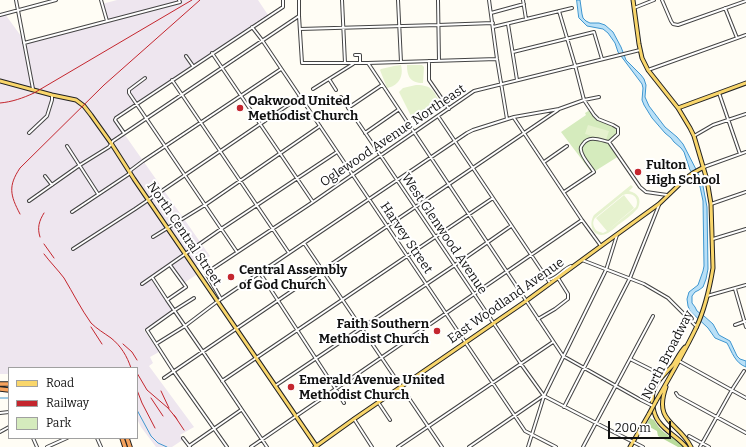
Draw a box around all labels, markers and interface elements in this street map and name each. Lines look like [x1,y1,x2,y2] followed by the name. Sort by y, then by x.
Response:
[317,81,469,191] street label: Oglewood Avenue Northeast
[248,93,358,124] place label: Oakwood United Methodist Church
[235,103,245,113] marker: Oakwood United Methodist Church
[646,157,720,188] place label: Fulton High School
[633,167,643,177] marker: Fulton High School
[398,171,490,297] street label: West Glenwood Avenue
[143,179,225,289] street label: North Central Street
[376,199,436,277] street label: Harvey Street
[445,255,567,347] street label: East Woodland Avenue
[239,262,347,293] place label: Central Assembly of God Church
[226,272,236,282] marker: Central Assembly of God Church
[639,308,697,402] street label: North Broadway
[319,316,429,347] place label: Faith Southern Methodist Church
[432,326,442,336] marker: Faith Southern Methodist Church
[8,367,138,439] legend
[299,372,445,403] place label: Emerald Avenue United Methodist Church
[46,376,74,390] text: Road
[286,382,296,392] marker: Emerald Avenue United Methodist Church
[46,396,89,410] text: Railway
[610,413,673,439] scale bar
[46,416,71,430] text: Park
[615,421,651,435] text: 200 m

